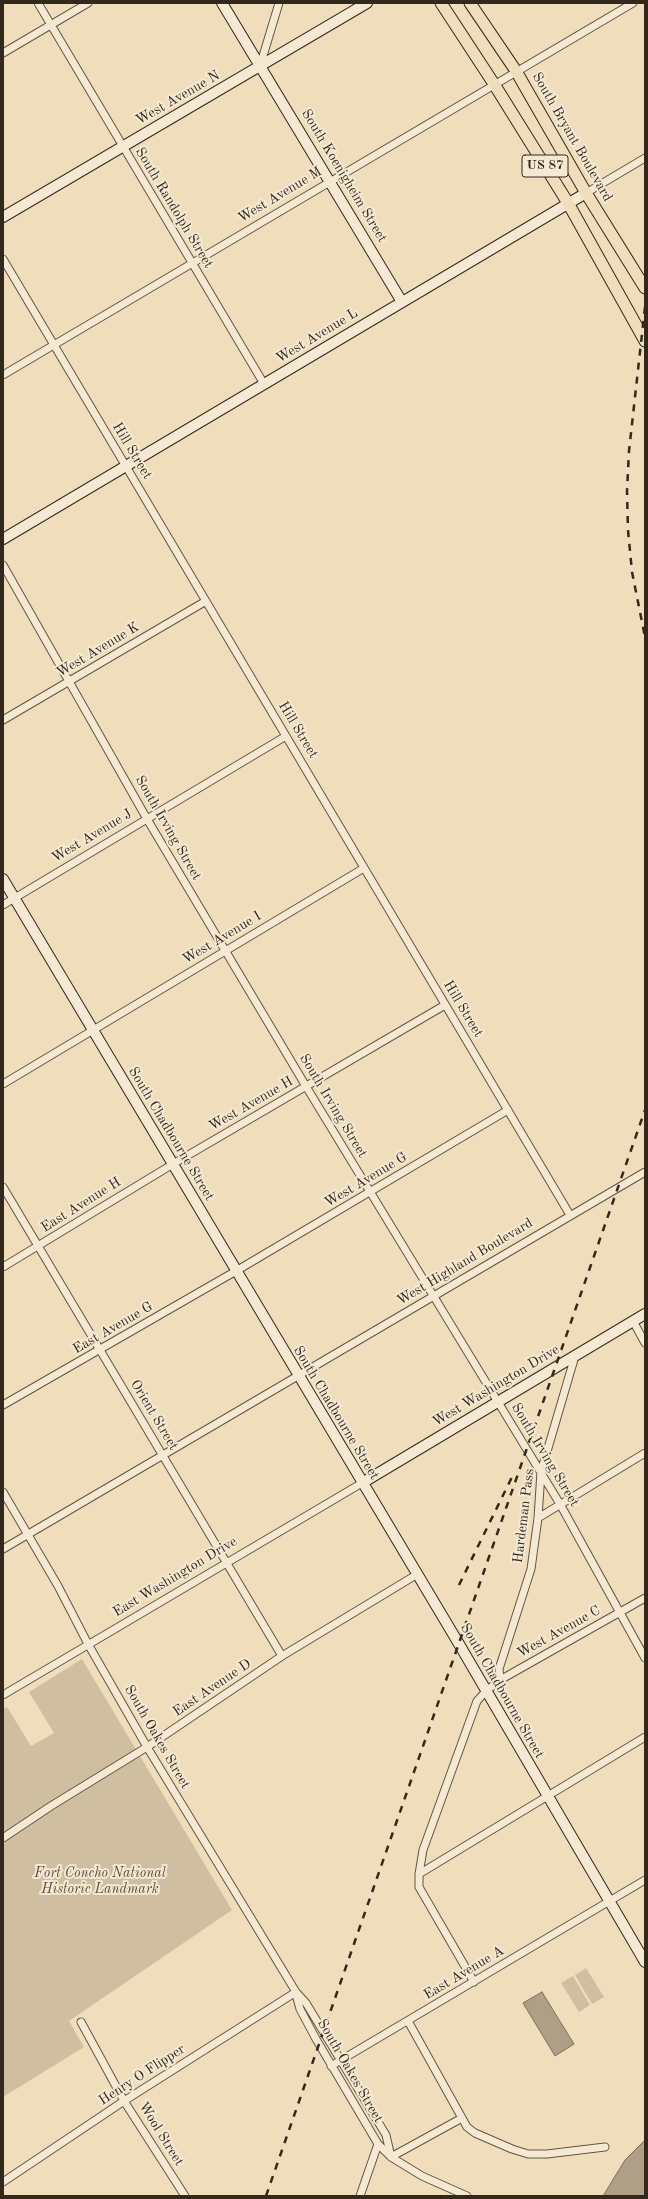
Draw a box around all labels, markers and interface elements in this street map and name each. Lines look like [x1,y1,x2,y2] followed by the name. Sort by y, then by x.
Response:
[133,67,223,129] street label: West Avenue N
[528,69,616,205] street label: South Bryant Boulevard
[298,106,390,246] street label: South Koenigheim Street
[131,145,217,271] street label: South Randolph Street
[522,155,568,177] road number: US 87
[235,163,325,227] street label: West Avenue M
[273,305,361,367] street label: West Avenue L
[108,420,156,482] street label: Hill Street
[53,619,143,681] street label: West Avenue K
[274,699,322,761] street label: Hill Street
[131,773,205,883] street label: South Irving Street
[49,805,135,867] street label: West Avenue J
[180,908,264,968] street label: West Avenue I
[439,978,487,1040] street label: Hill Street
[295,1051,371,1161] street label: South Irving Street
[124,1064,218,1204] street label: South Chadbourne Street
[206,1073,296,1135] street label: West Avenue H
[322,1149,410,1211] street label: West Avenue G
[38,1174,124,1236] street label: East Avenue H
[394,1215,536,1309] street label: West Highland Boulevard
[70,1298,156,1358] street label: East Avenue G
[429,1341,563,1431] street label: West Washington Drive
[289,1343,383,1483] street label: South Chadbourne Street
[126,1377,182,1453] street label: Orient Street
[507,1400,583,1510] street label: South Irving Street
[510,1468,538,1564] street label: Hardeman Pass
[110,1533,240,1621] street label: East Washington Drive
[514,1602,604,1662] street label: West Avenue C
[456,1621,548,1761] street label: South Chadbourne Street
[170,1656,254,1720] street label: East Avenue D
[120,1682,194,1792] street label: South Oakes Street
[34,1865,166,1898] park label: Fort Concho National Historic Landmark
[421,1942,507,2004] street label: East Avenue A
[313,2016,387,2126] street label: South Oakes Street
[96,2041,188,2109] street label: Henry O Flipper
[135,2099,187,2169] street label: Wool Street

